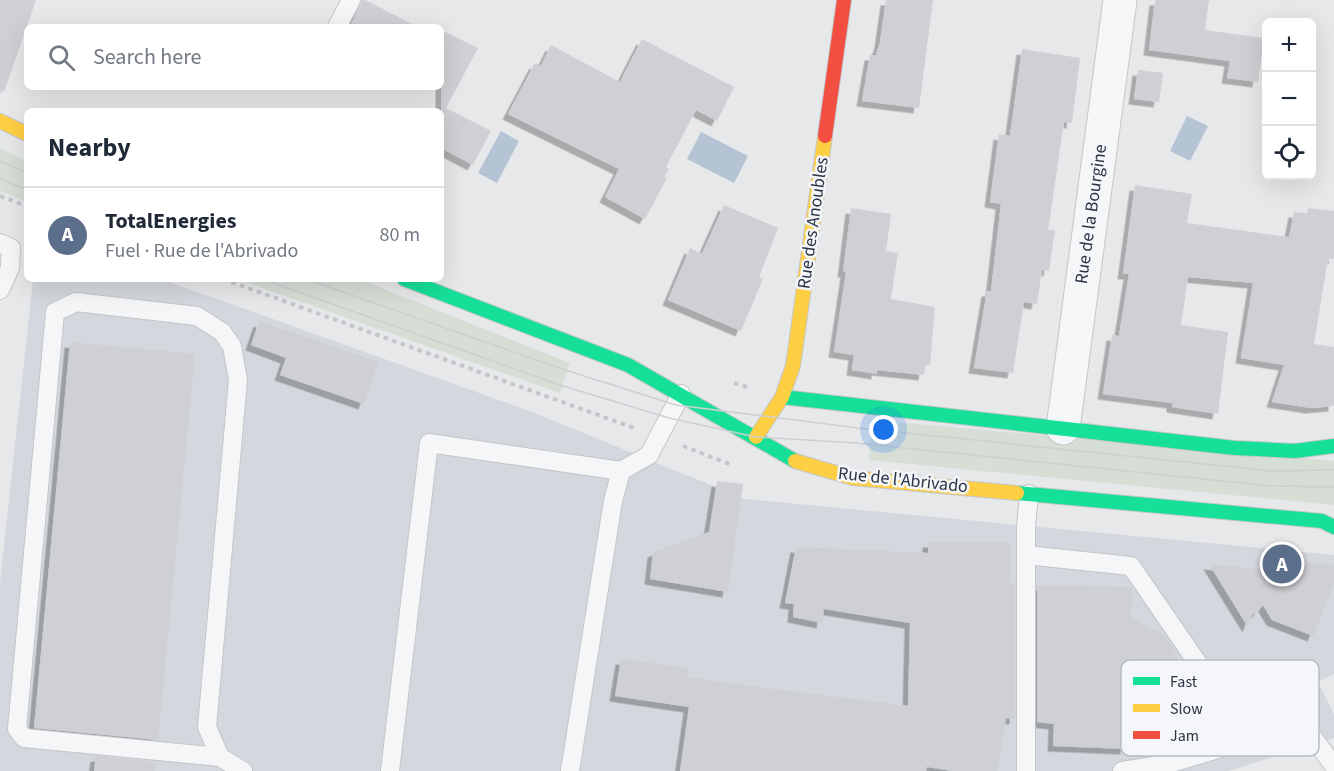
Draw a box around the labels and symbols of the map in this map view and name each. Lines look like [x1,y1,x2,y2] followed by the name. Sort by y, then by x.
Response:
[1069,142,1113,285] street label: Rue de la Bourgine
[791,156,835,290] street label: Rue des Anoubles
[869,415,898,444] your location
[837,461,969,499] street label: Rue de l'Abrivado
[1262,542,1302,586] pin: A
[1121,660,1319,756] legend
[1170,671,1198,693] text: Fast
[1170,698,1203,720] text: Slow
[1170,725,1199,747] text: Jam

